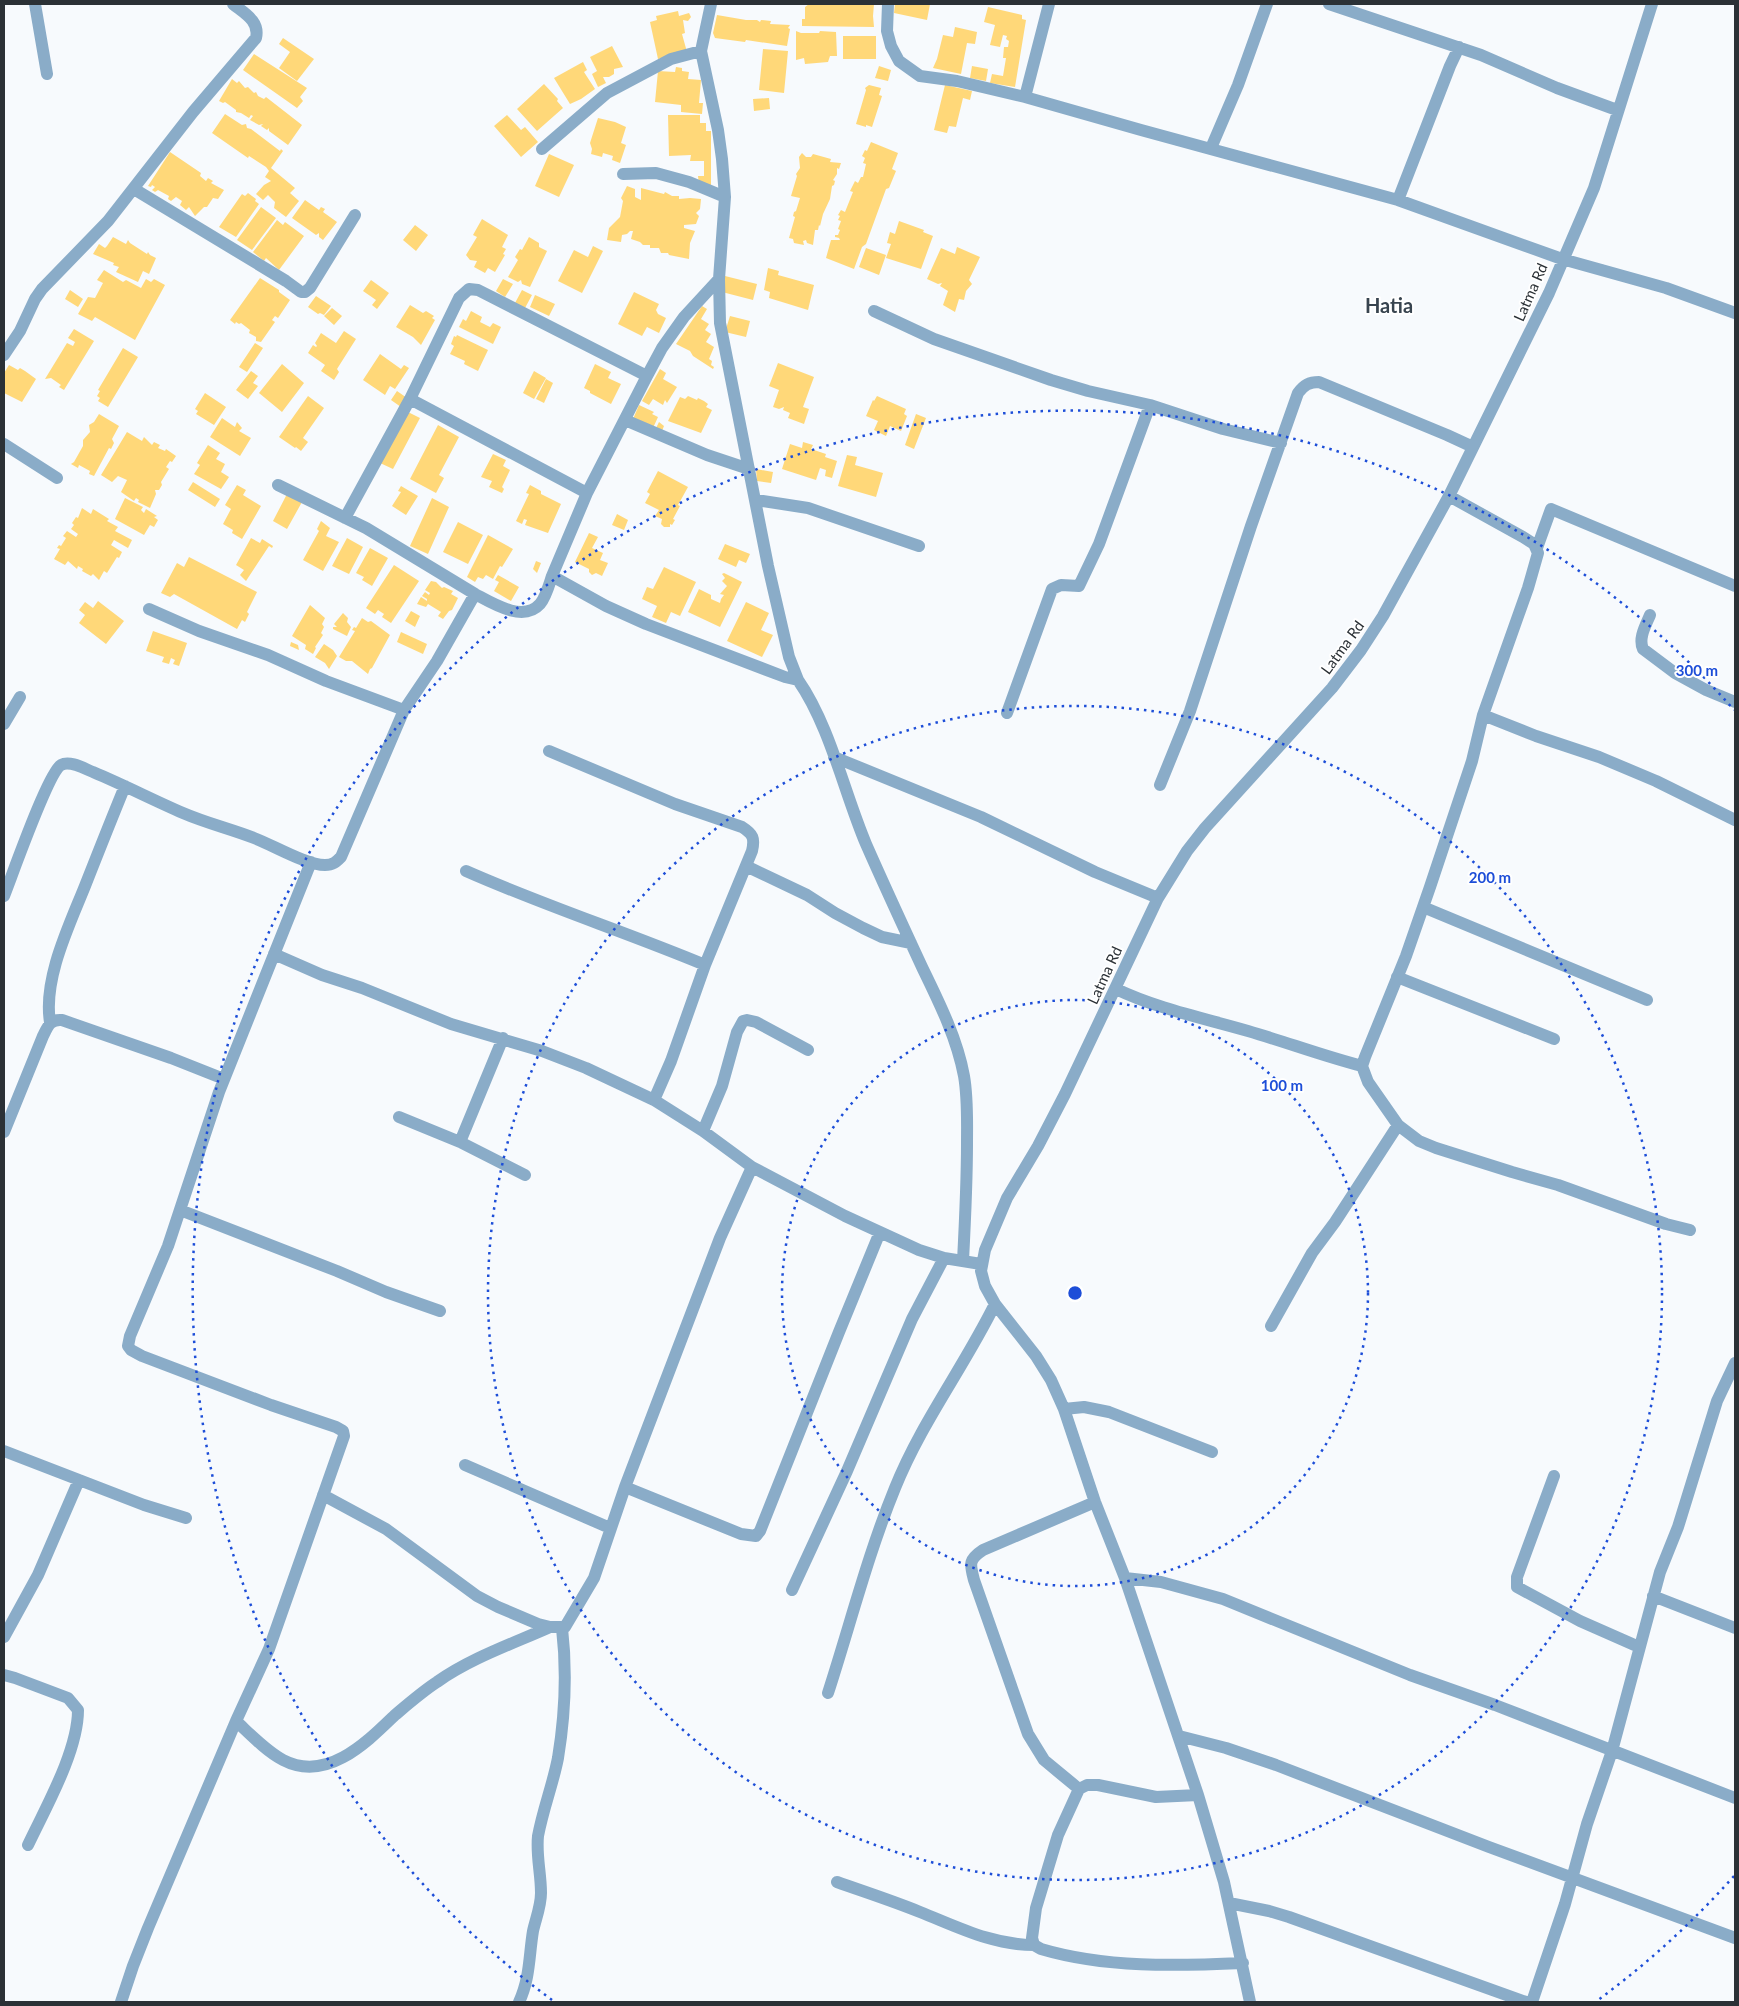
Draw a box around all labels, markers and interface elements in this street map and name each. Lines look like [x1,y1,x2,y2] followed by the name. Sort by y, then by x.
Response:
[1509,260,1551,324] street label: Latma Rd
[1365,293,1413,317] district label: Hatia
[1317,617,1367,677] street label: Latma Rd
[1676,661,1718,679] text: 300 m
[1469,868,1511,886] text: 200 m
[1083,943,1125,1007] street label: Latma Rd
[1261,1076,1303,1094] text: 100 m
[1066,1284,1084,1302] centre of rings

